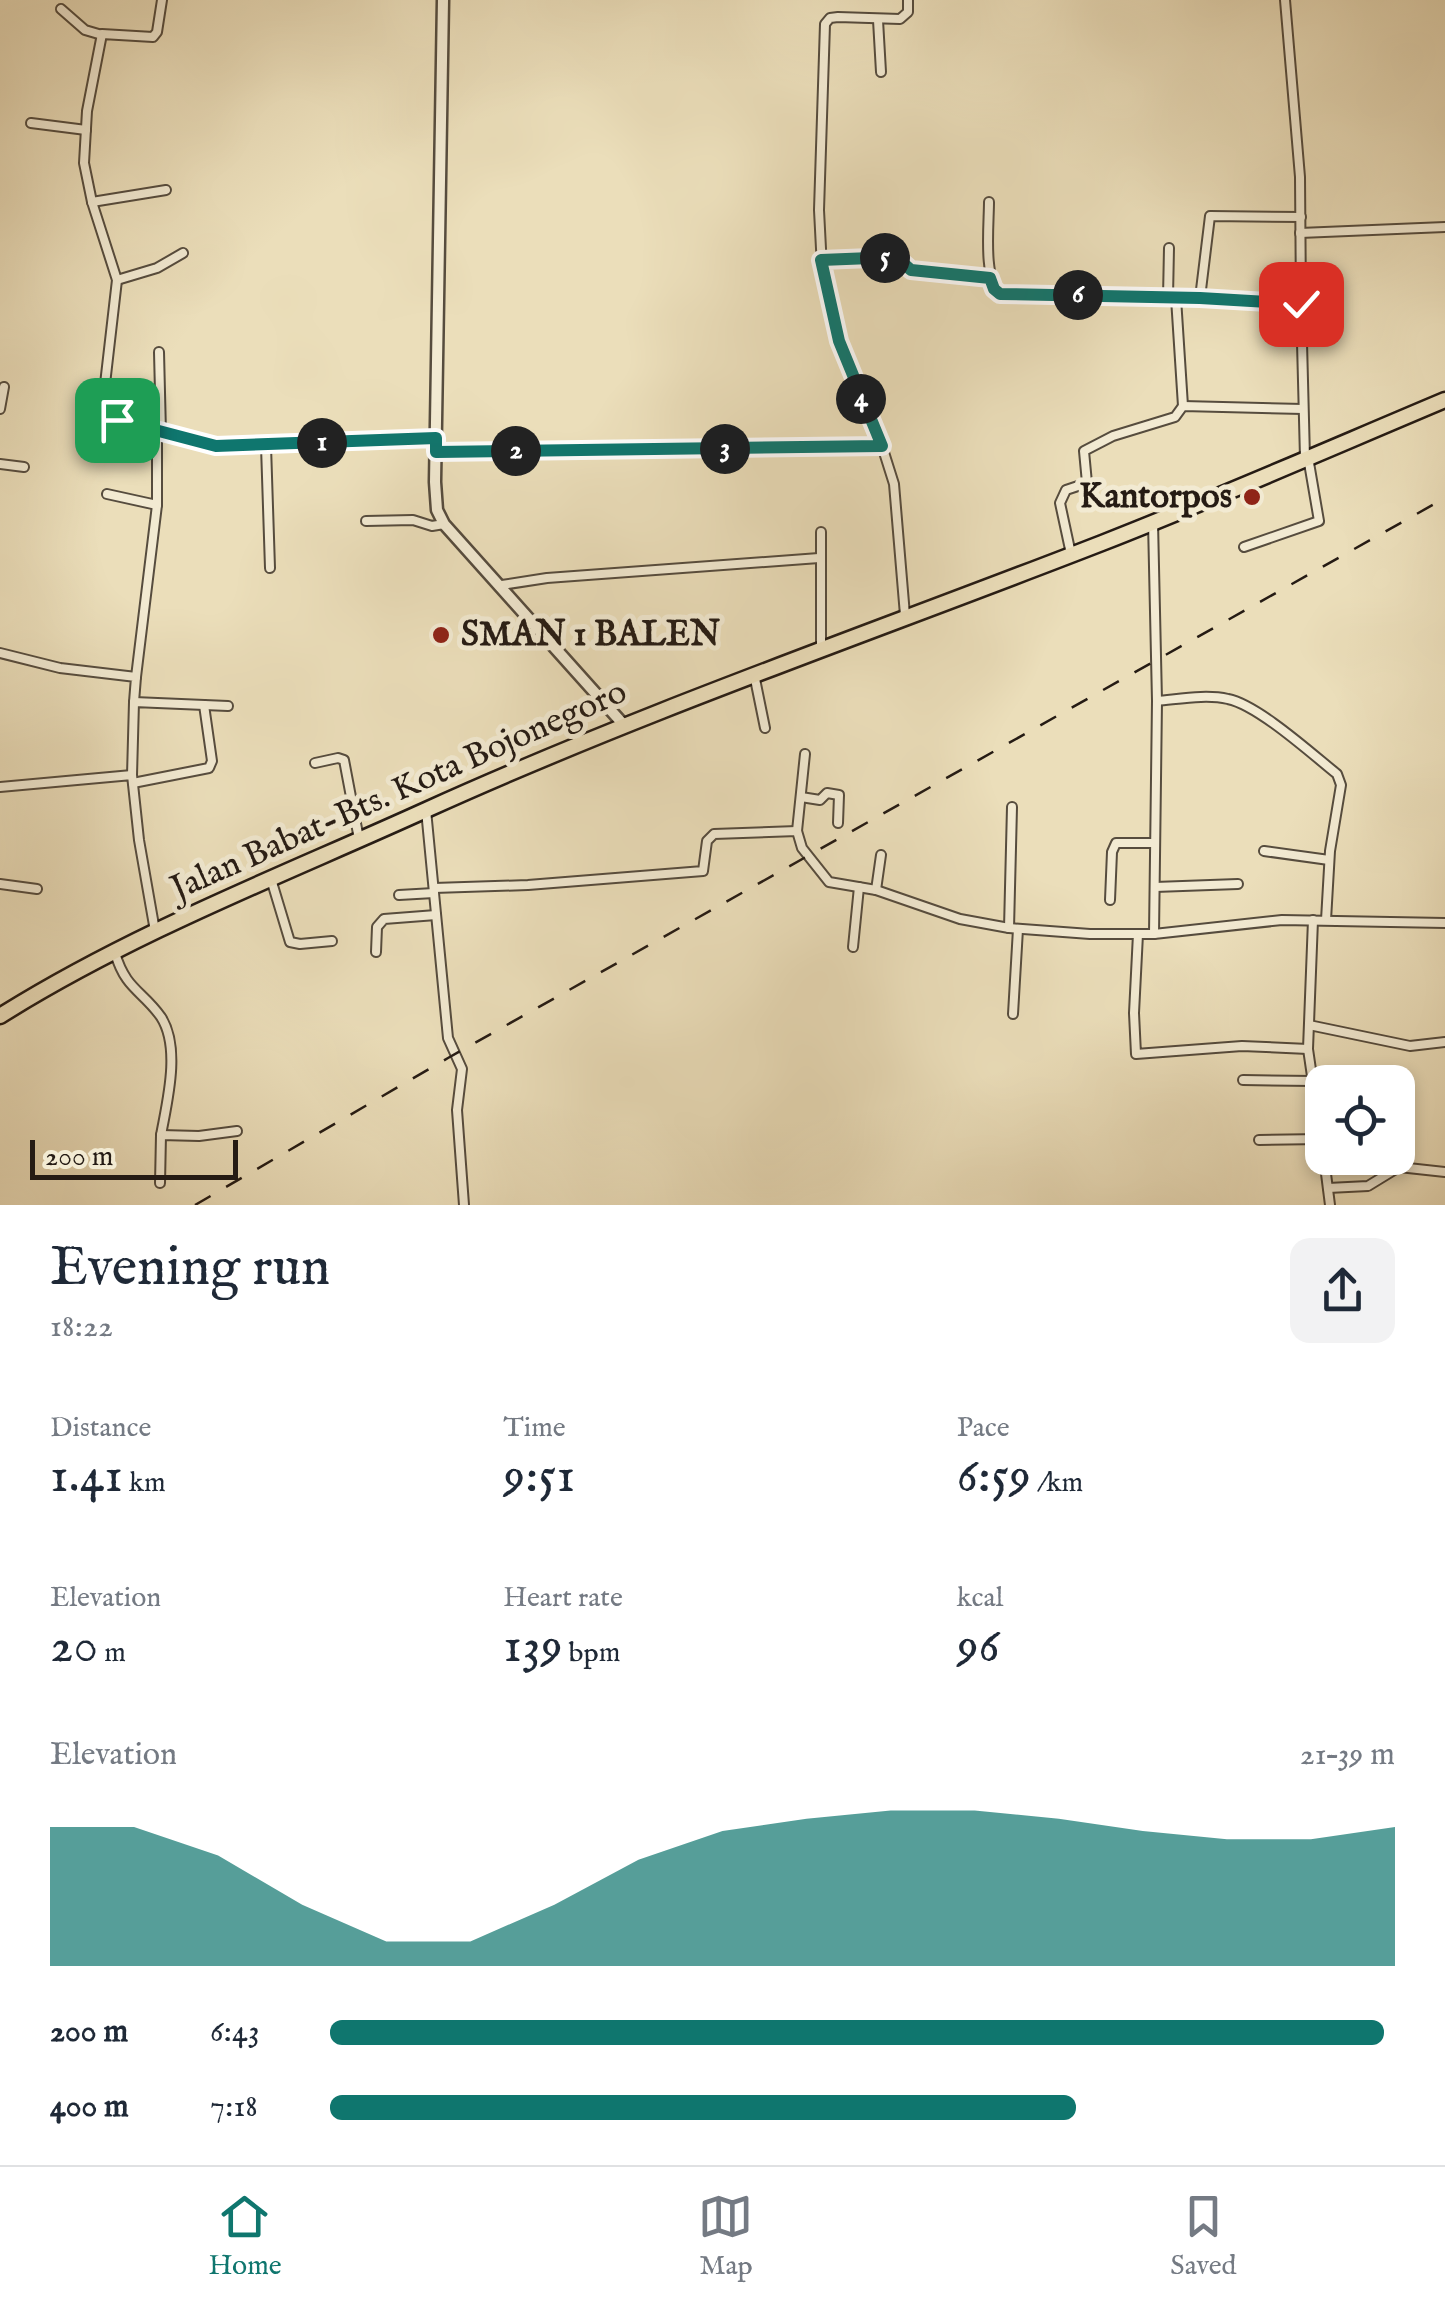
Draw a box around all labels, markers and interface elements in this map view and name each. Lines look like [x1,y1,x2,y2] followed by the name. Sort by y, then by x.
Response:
[860,233,910,283] pin: 5
[880,240,890,275] text: 5
[1259,262,1344,347] pin
[1053,270,1103,320] pin: 6
[1072,277,1084,312] text: 6
[1274,277,1329,332] icon: check
[836,374,886,424] pin: 4
[75,378,160,463] pin
[854,381,868,416] text: 4
[90,393,145,448] icon: arrive
[297,418,347,468] pin: 1
[700,424,750,474] pin: 3
[317,425,327,460] text: 1
[491,426,541,476] pin: 2
[720,431,730,466] text: 3
[509,433,523,468] text: 2
[1079,475,1232,520] place label: Kantorpos
[1241,486,1263,508] marker: Kantorpos
[461,613,720,658] place label: SMAN 1 BALEN
[430,624,452,646] marker: SMAN 1 BALEN
[160,670,634,914] street label: Jalan Babat-Bts. Kota Bojonegoro
[1305,1065,1415,1175] map controls
[1305,1065,1415,1175] button: locate
[30,1135,238,1180] scale bar
[45,1140,113,1175] text: 200 m
[50,1234,330,1304] text: Evening run
[1290,1238,1395,1343] button: share
[50,1307,113,1348] text: 18:22
[50,1411,151,1446] text: Distance
[503,1411,566,1446] text: Time
[957,1411,1010,1446] text: Pace
[50,1446,123,1509] text: 1.41
[503,1446,575,1509] text: 9:51
[957,1446,1031,1509] text: 6:59
[123,1466,166,1501] text: km
[1031,1466,1083,1501] text: /km
[50,1581,161,1616] text: Elevation
[503,1581,623,1616] text: Heart rate
[957,1581,1003,1616] text: kcal
[50,1616,98,1679] text: 20
[503,1616,562,1679] text: 139
[957,1616,1000,1679] text: 96
[98,1636,126,1671] text: m
[562,1636,620,1671] text: bpm
[50,1735,177,1776] text: Elevation
[1300,1735,1395,1776] text: 21–39 m
[50,2012,128,2053] text: 200 m
[210,2012,260,2053] text: 6:43
[50,2087,129,2128] text: 400 m
[210,2087,258,2128] text: 7:18
[208,2189,282,2284] tab: Home
[698,2189,753,2284] tab: Map
[1170,2189,1237,2284] tab: Saved

